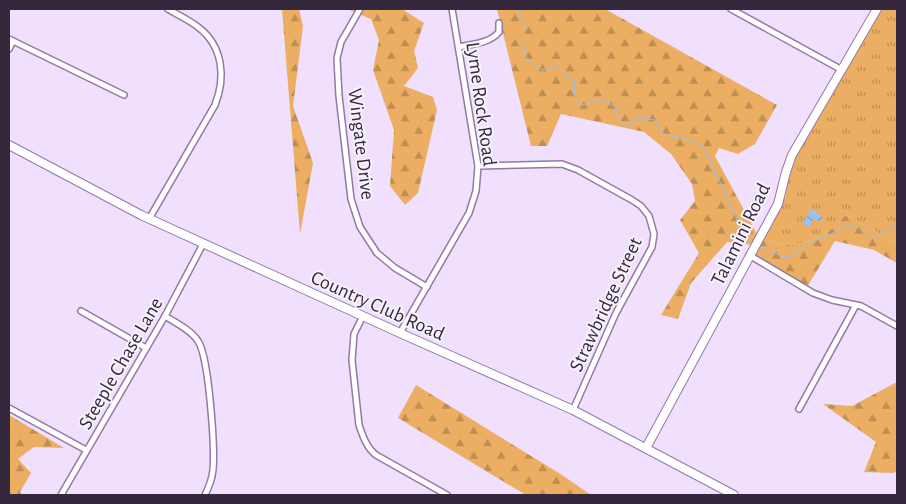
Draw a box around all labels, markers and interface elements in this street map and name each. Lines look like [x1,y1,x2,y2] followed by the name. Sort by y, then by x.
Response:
[462,41,500,167] street label: Lyme Rock Road
[344,87,378,201] street label: Wingate Drive
[708,180,774,289] street label: Talamini Road
[566,234,646,375] street label: Strawbridge Street
[308,267,447,344] street label: Country Club Road
[75,294,167,433] street label: Steeple Chase Lane

